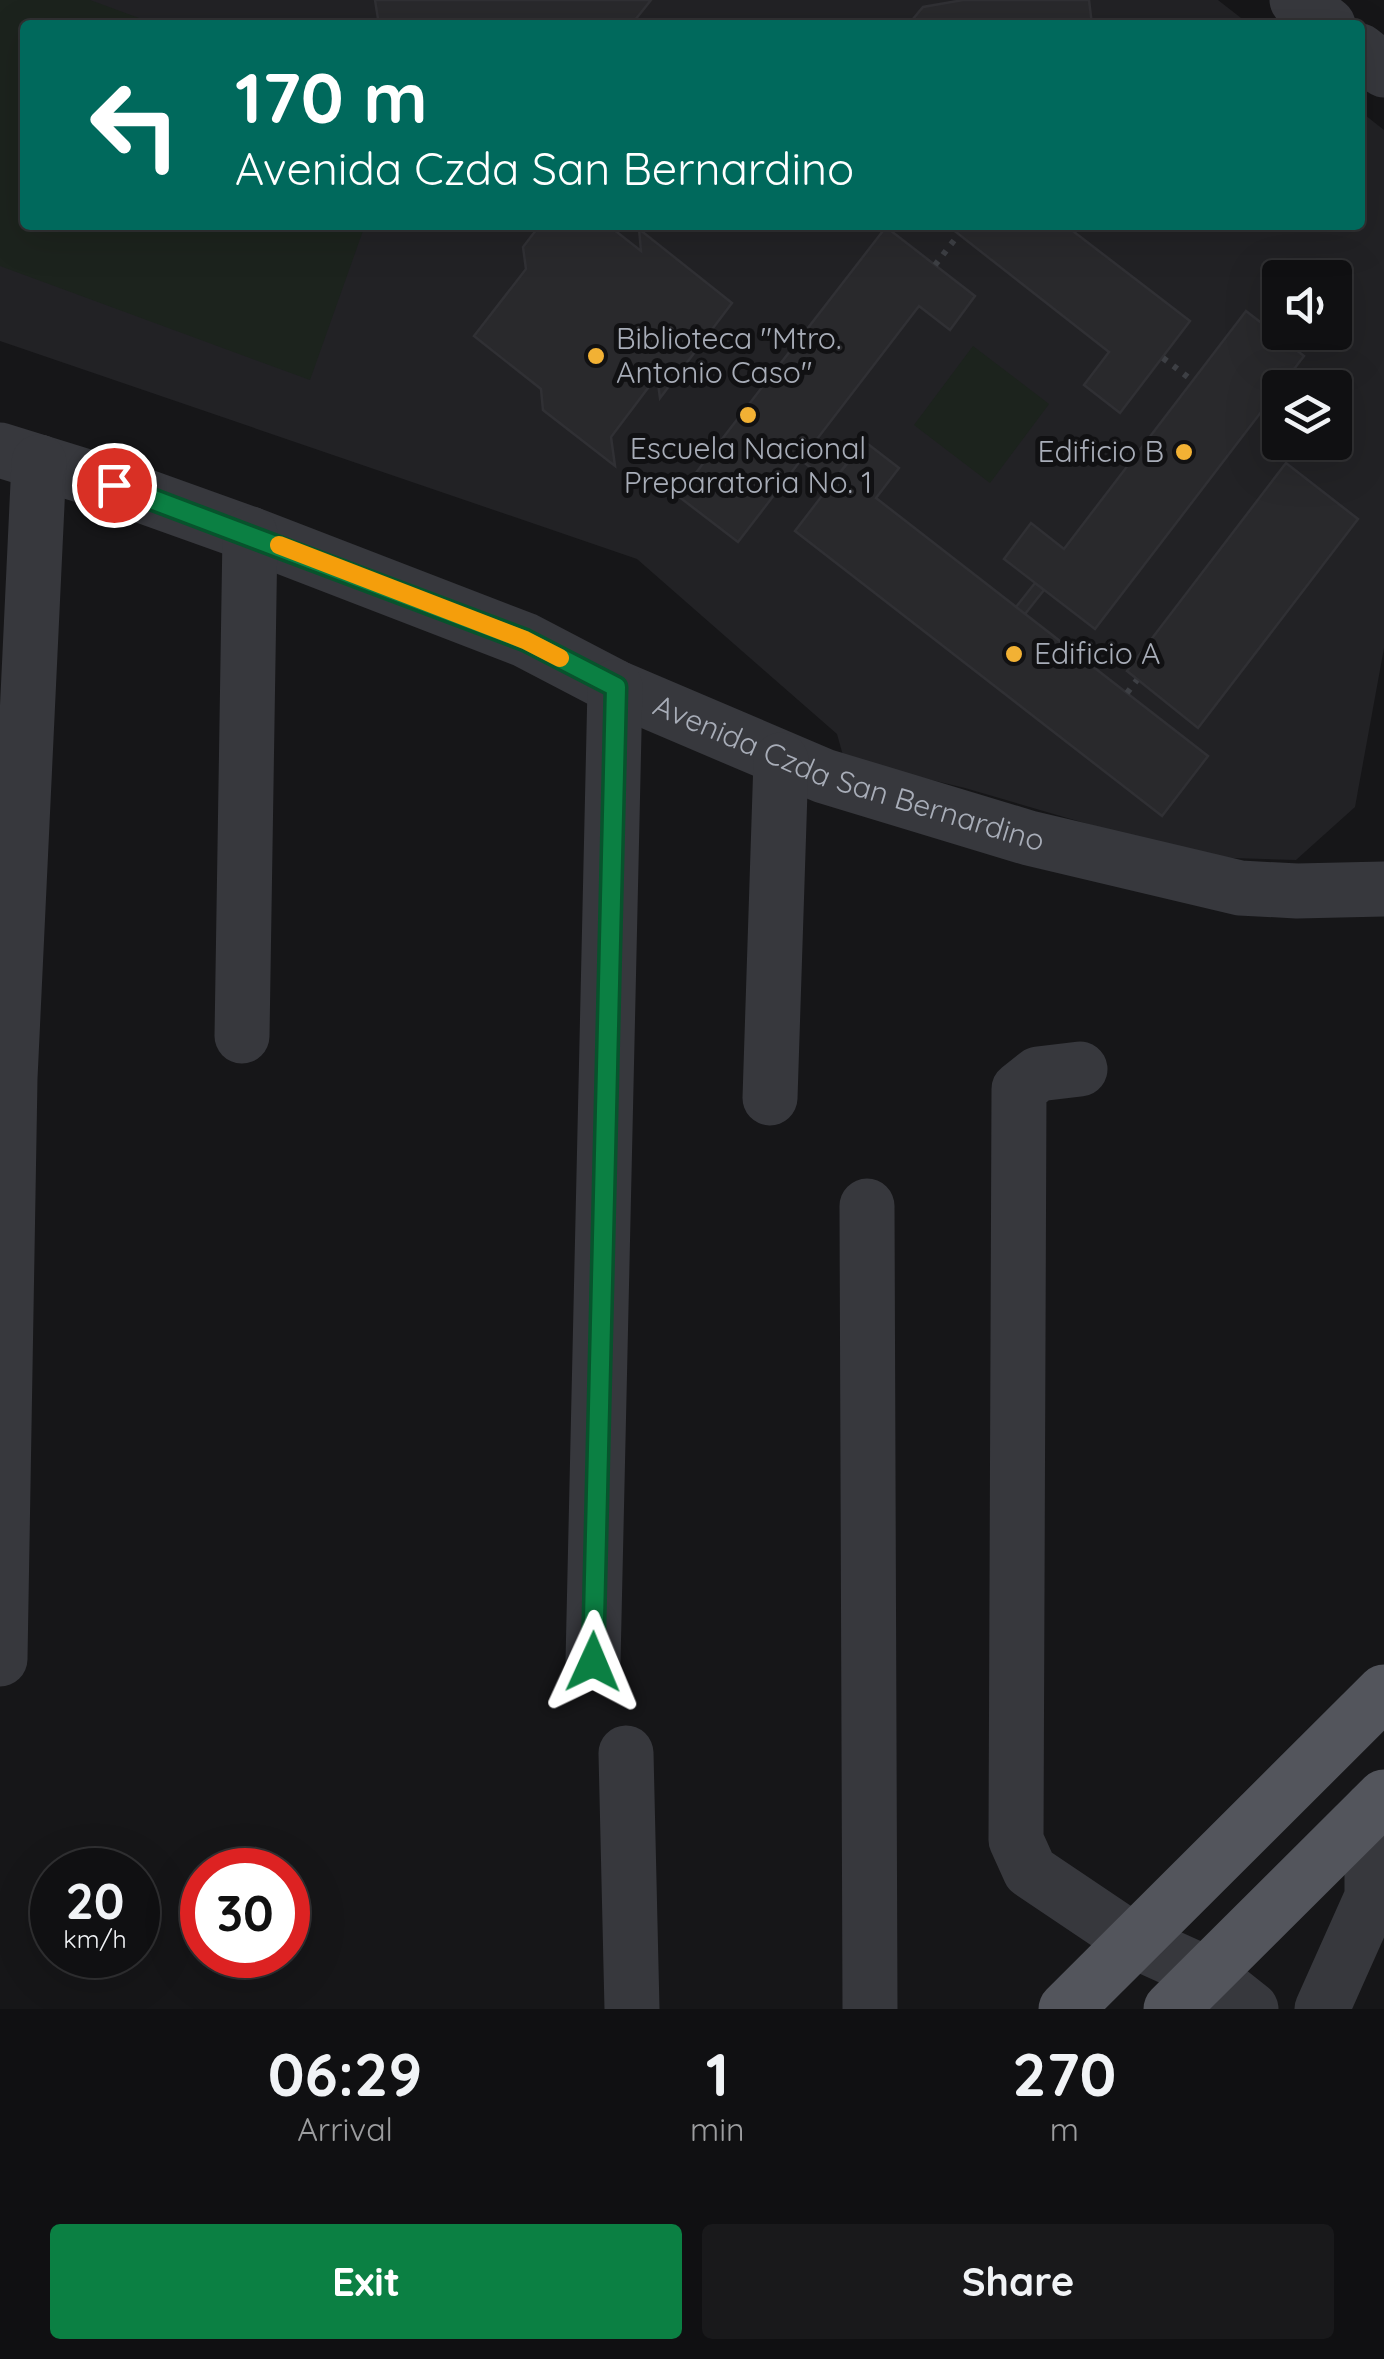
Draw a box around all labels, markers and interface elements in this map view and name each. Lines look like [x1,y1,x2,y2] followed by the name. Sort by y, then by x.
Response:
[235,53,428,141] text: 170 m
[70,60,200,190] icon: left
[235,140,854,196] text: Avenida Czda San Bernardino
[1262,260,1352,460] map controls
[1262,260,1352,350] button: sound
[616,319,841,391] place label: Biblioteca "Mtro. Antonio Caso"
[585,345,607,367] marker: Biblioteca "Mtro. Antonio Caso"
[1262,370,1352,460] button: layers
[737,404,759,426] marker: Escuela Nacional Preparatoria No. 1
[624,429,872,501] place label: Escuela Nacional Preparatoria No. 1
[1038,432,1164,470] place label: Edificio B
[1173,441,1195,463] marker: Edificio B
[72,443,157,528] pin
[87,458,142,513] icon: arrive
[1034,634,1160,672] place label: Edificio A
[1003,643,1025,665] marker: Edificio A
[648,686,1048,859] street label: Avenida Czda San Bernardino
[541,1610,645,1714] position arrow
[180,1848,310,1978] speed limit sign: 30
[65,1869,125,1932] text: 20
[63,1923,127,1954] text: km/h
[268,2036,422,2111] text: 06:29
[706,2036,729,2111] text: 1
[1012,2036,1116,2111] text: 270
[297,2109,393,2149] text: Arrival
[690,2109,745,2149] text: min
[1050,2109,1079,2149] text: m
[50,2224,682,2339] button: Exit
[702,2224,1334,2339] button: Share

